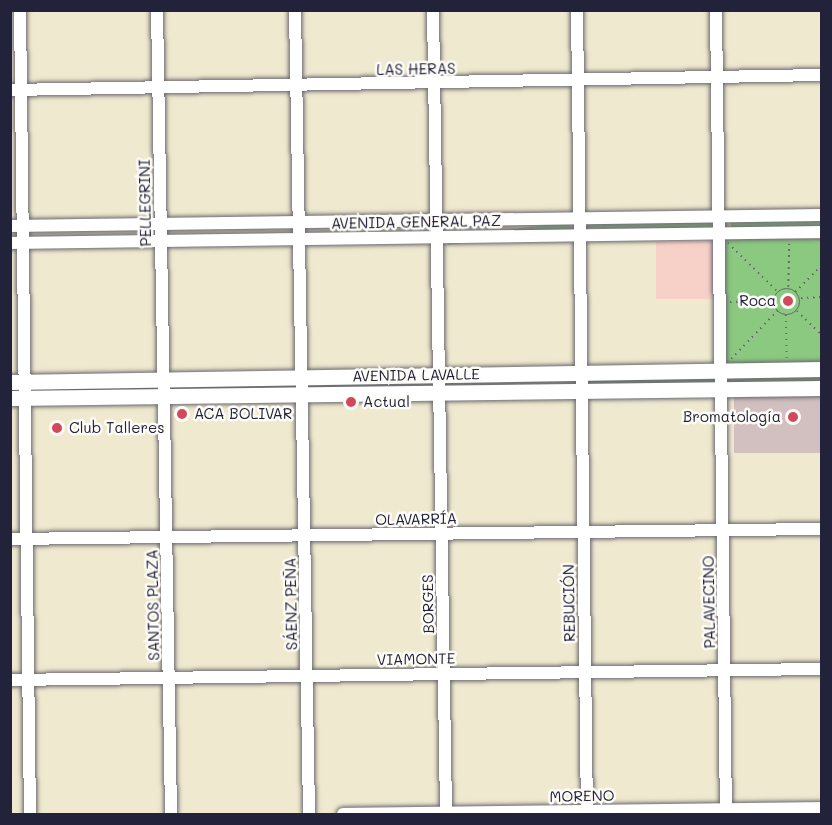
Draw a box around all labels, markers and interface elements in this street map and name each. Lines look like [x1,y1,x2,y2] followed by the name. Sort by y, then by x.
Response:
[376,59,456,79] street label: LAS HERAS
[135,159,155,247] street label: PELLEGRINI
[331,212,501,232] street label: AVENIDA GENERAL PAZ
[739,292,776,310] place label: Roca
[781,294,795,308] marker: Roca
[352,365,480,385] street label: AVENIDA LAVALLE
[363,393,410,411] place label: Actual
[344,395,358,409] marker: Actual
[194,405,292,423] place label: ACA BOLIVAR
[175,407,189,421] marker: ACA BOLIVAR
[683,408,781,426] place label: Bromatología
[786,410,800,424] marker: Bromatología
[69,419,165,437] place label: Club Talleres
[50,421,64,435] marker: Club Talleres
[375,509,457,529] street label: OLAVARRÍA
[143,549,163,661] street label: SANTOS PLAZA
[699,555,719,649] street label: PALAVECINO
[281,558,301,650] street label: SÁENZ PEÑA
[559,564,579,642] street label: REBUCIÓN
[418,574,438,634] street label: BORGES
[377,649,455,669] street label: VIAMONTE
[549,786,615,806] street label: MORENO

